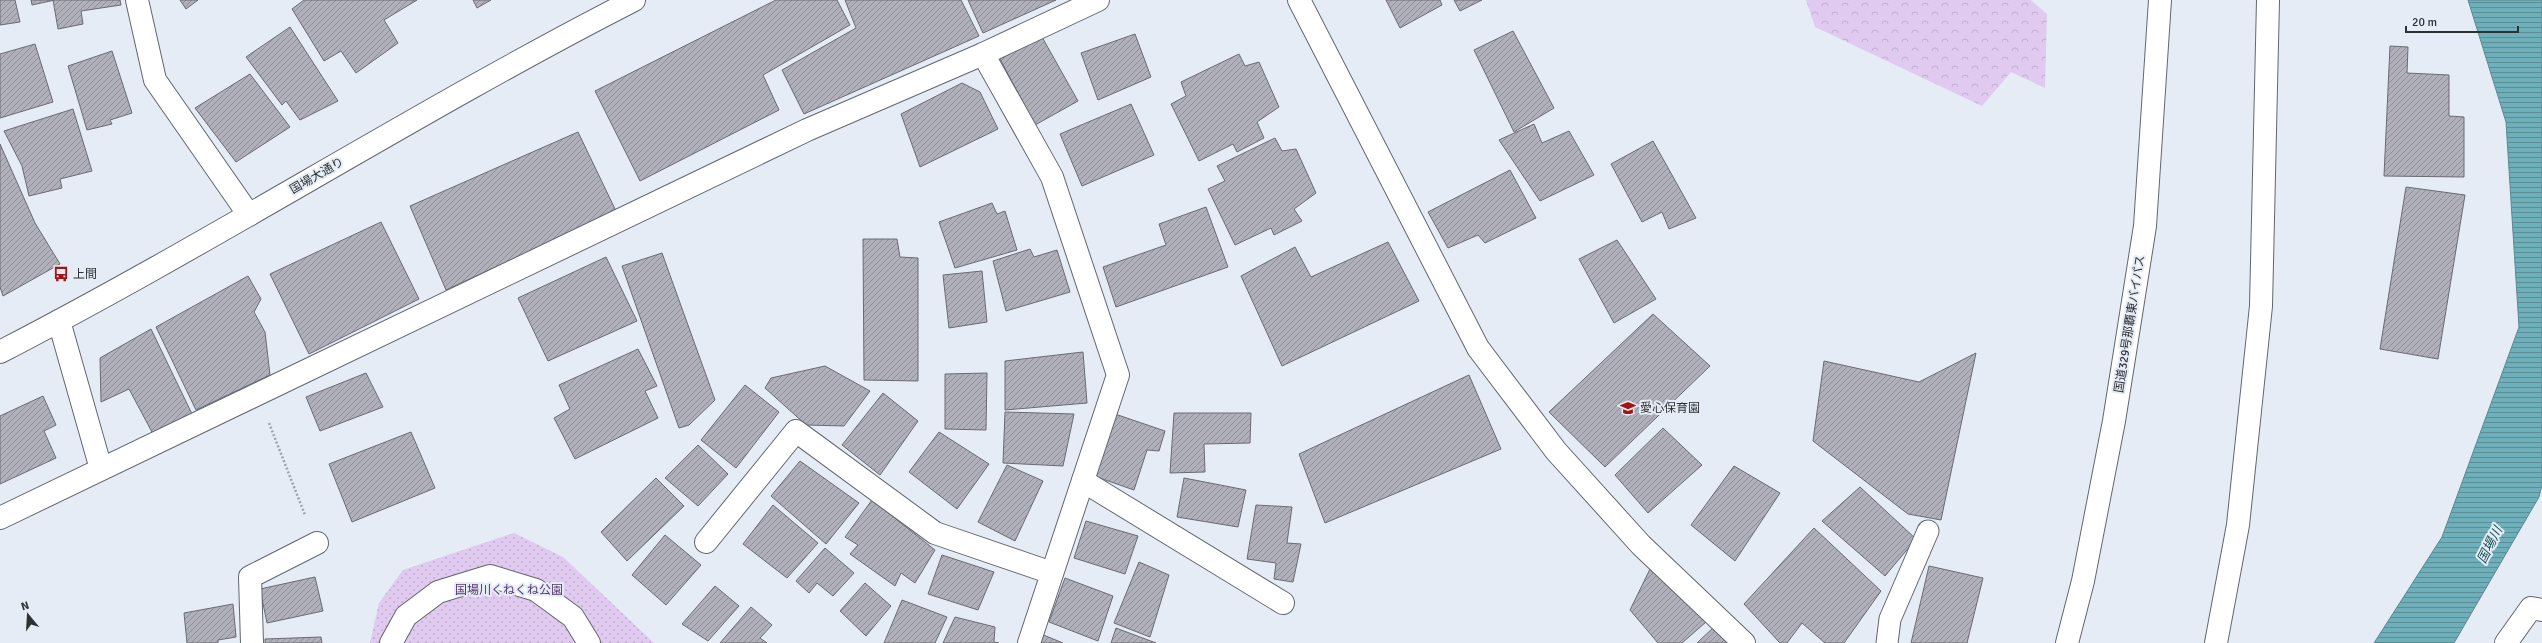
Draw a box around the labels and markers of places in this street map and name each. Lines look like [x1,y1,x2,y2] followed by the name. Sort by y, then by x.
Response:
[52,265,70,283] bus stop icon: 上間
[73,267,97,282] place label: 上間
[1619,399,1637,417] school or university icon: 愛心保育園
[1640,401,1700,416] place label: 愛心保育園

